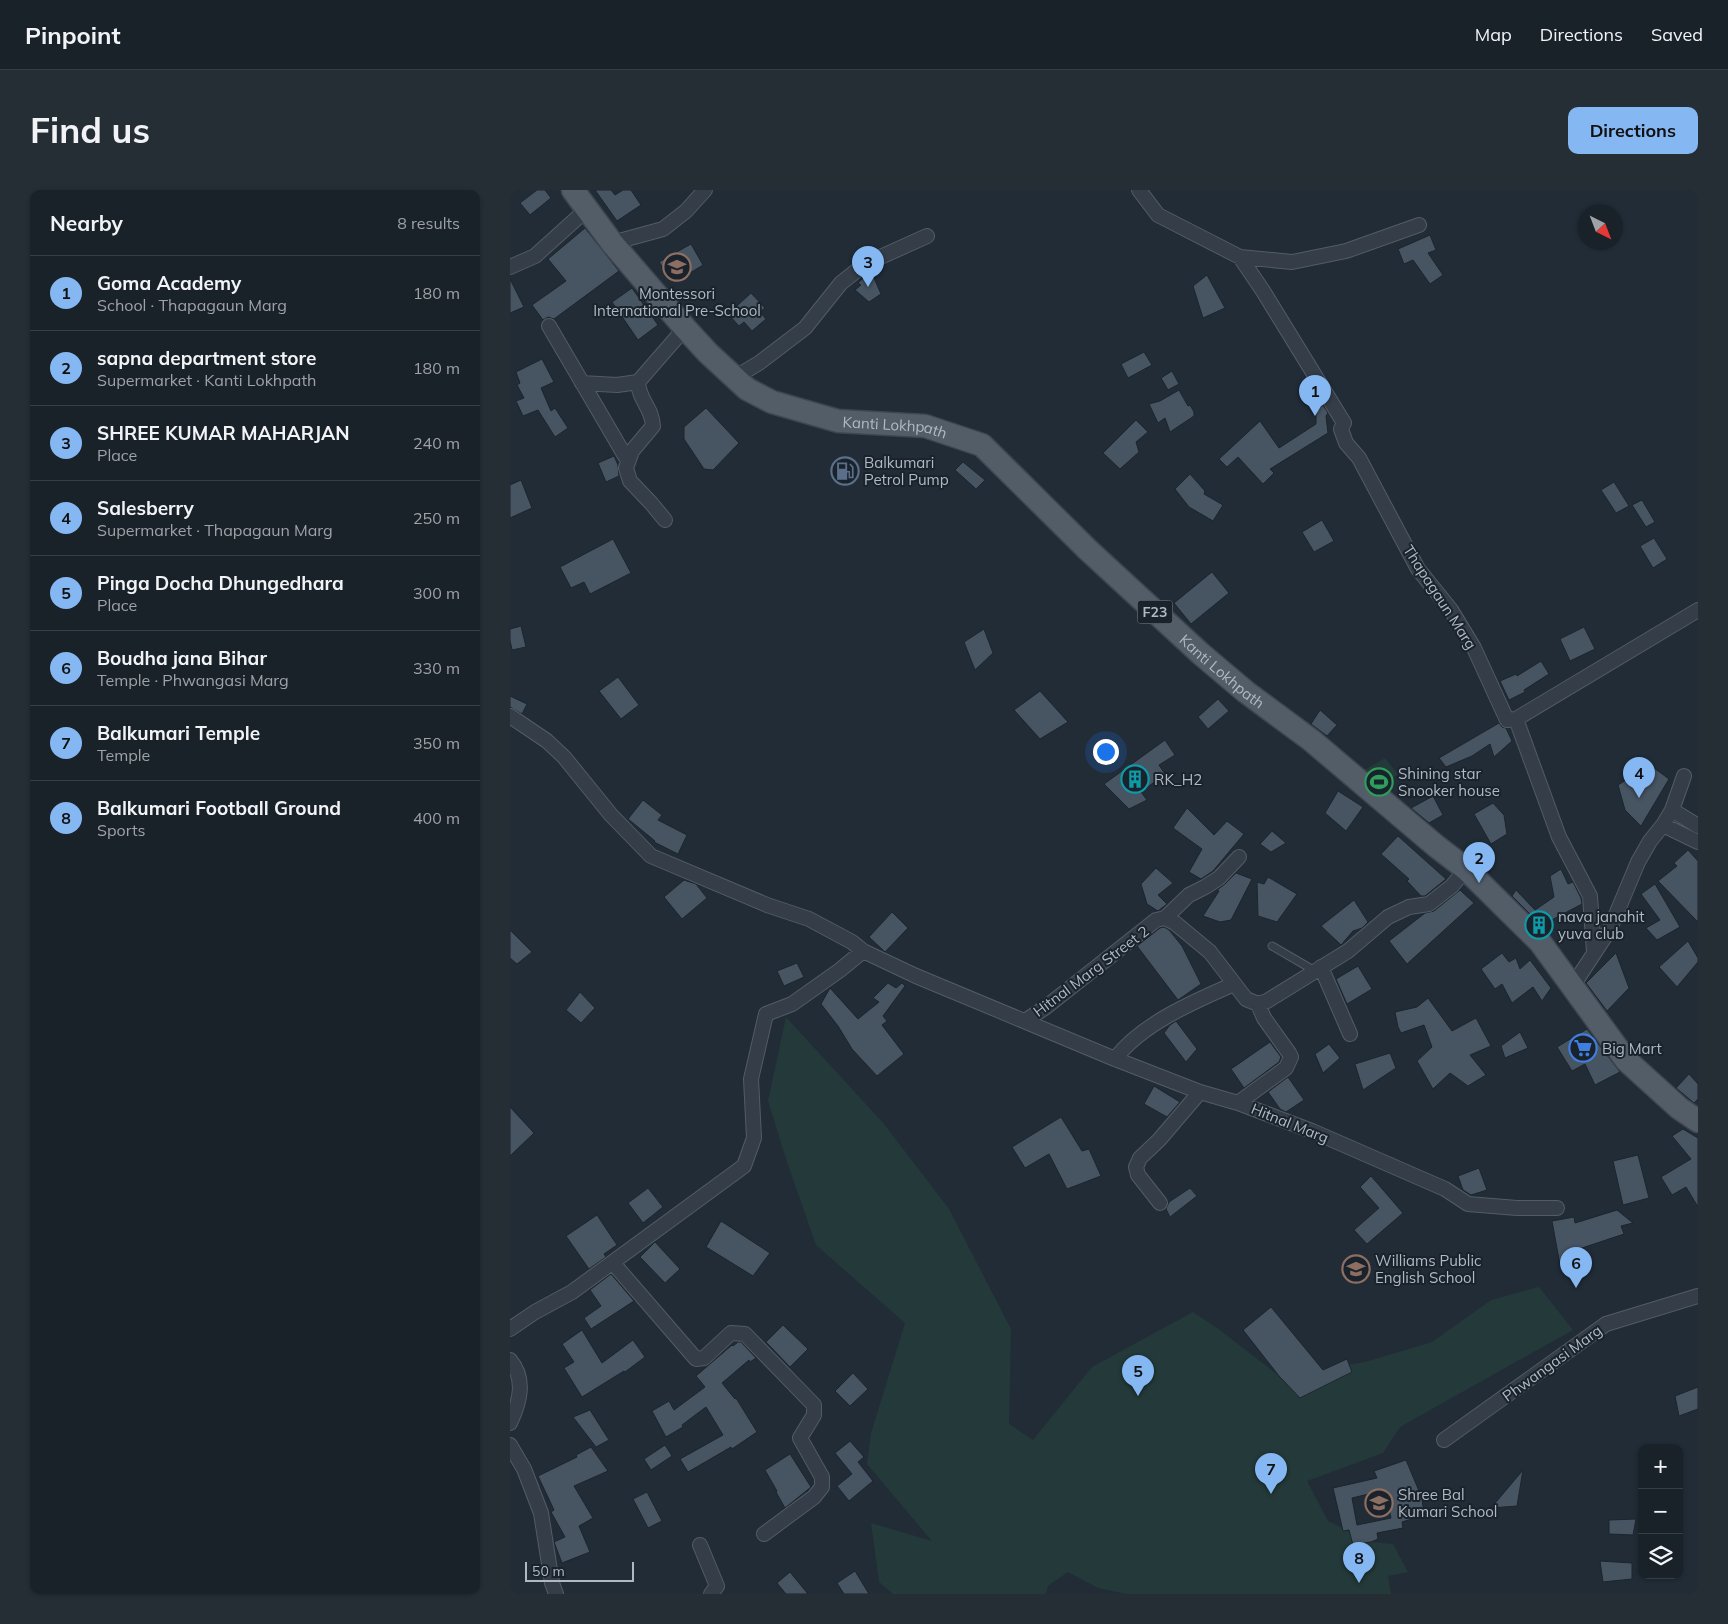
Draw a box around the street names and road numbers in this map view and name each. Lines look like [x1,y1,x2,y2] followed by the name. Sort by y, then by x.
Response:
[842,412,950,442] street label: Kanti Lokhpath
[1399,541,1481,653] street label: Thapagaun Marg
[1138,601,1172,624] road number: F23
[1176,630,1269,712] street label: Kanti Lokhpath
[1029,921,1153,1021] street label: Hitnal Marg Street 2
[1248,1099,1332,1147] street label: Hitnal Marg
[1499,1321,1605,1405] street label: Phwangasi Marg

